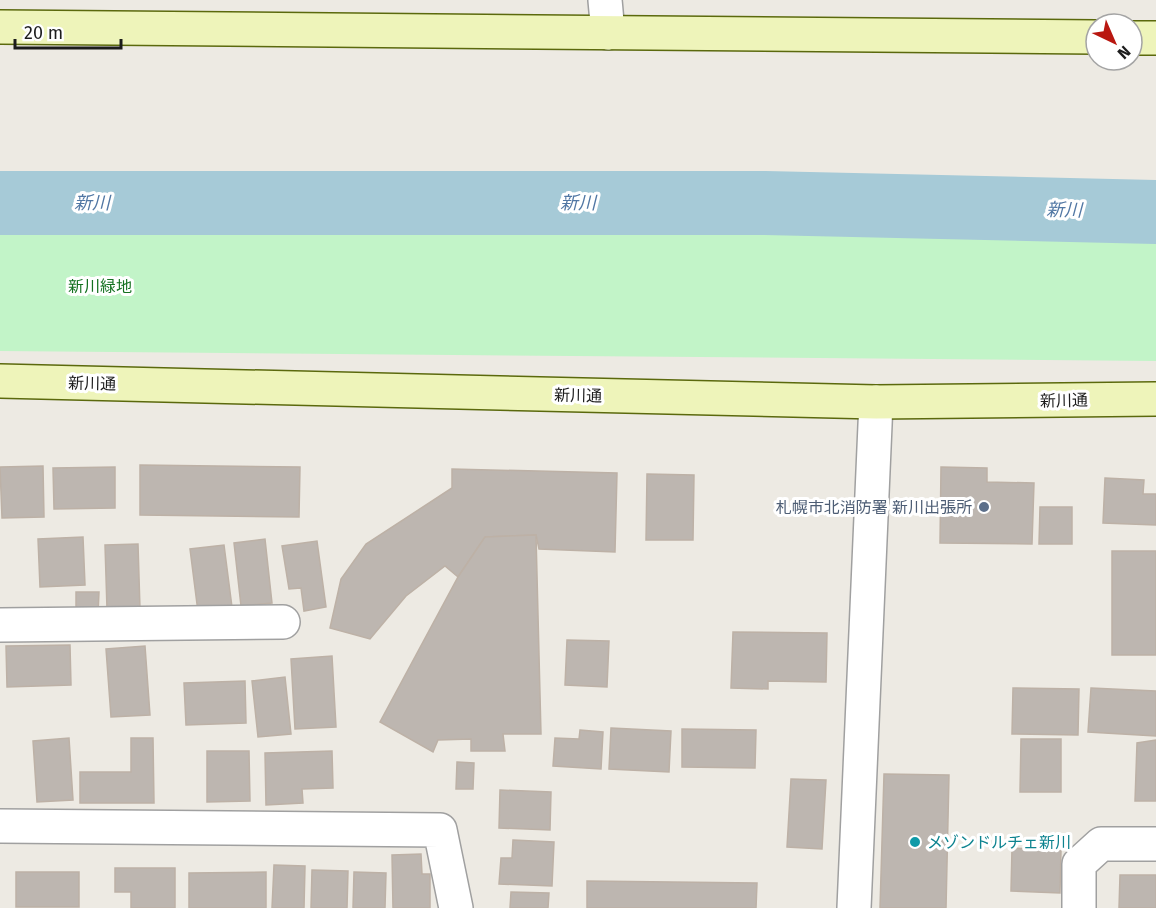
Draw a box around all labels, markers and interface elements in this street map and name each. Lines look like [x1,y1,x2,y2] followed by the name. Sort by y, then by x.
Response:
[15,12,122,50] scale bar
[1084,12,1144,72] north arrow
[24,22,63,44] text: 20 m
[1114,42,1134,63] text: N
[74,192,112,214] water label: 新川
[560,192,598,214] water label: 新川
[1046,199,1084,221] water label: 新川
[68,277,132,296] park label: 新川緑地
[68,374,116,393] street label: 新川通
[554,386,602,405] street label: 新川通
[1040,391,1088,410] street label: 新川通
[776,498,972,517] place label: 札幌市北消防署 新川出張所
[977,500,991,514] marker: 札幌市北消防署 新川出張所
[927,833,1071,852] place label: メゾンドルチェ新川
[908,835,922,849] marker: メゾンドルチェ新川

